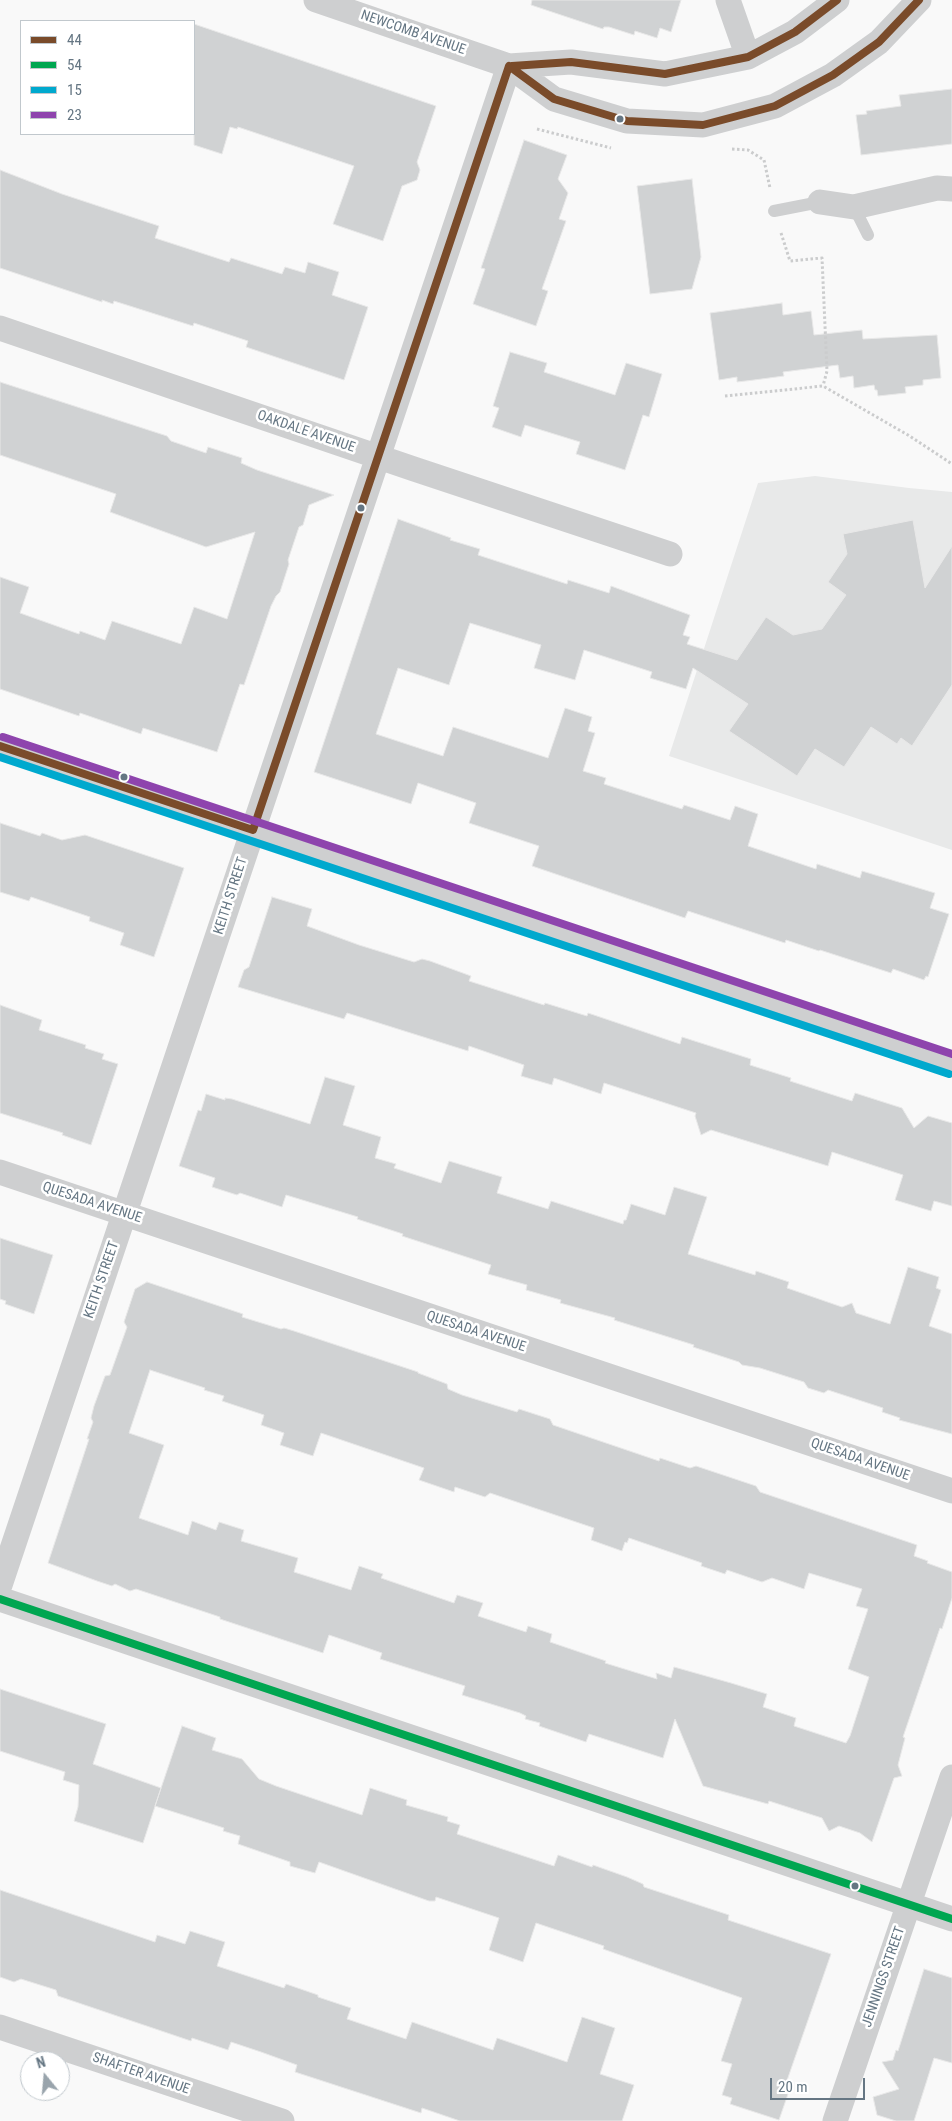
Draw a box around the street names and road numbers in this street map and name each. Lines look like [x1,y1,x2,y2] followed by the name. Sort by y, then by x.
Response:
[358,7,468,59] street label: NEWCOMB AVENUE
[255,407,357,457] street label: OAKDALE AVENUE
[211,855,251,937] street label: KEITH STREET
[40,1179,144,1227] street label: QUESADA AVENUE
[81,1239,123,1321] street label: KEITH STREET
[424,1308,528,1356] street label: QUESADA AVENUE
[808,1435,912,1485] street label: QUESADA AVENUE
[859,1924,909,2030] street label: JENNINGS STREET
[90,2050,192,2098] street label: SHAFTER AVENUE

